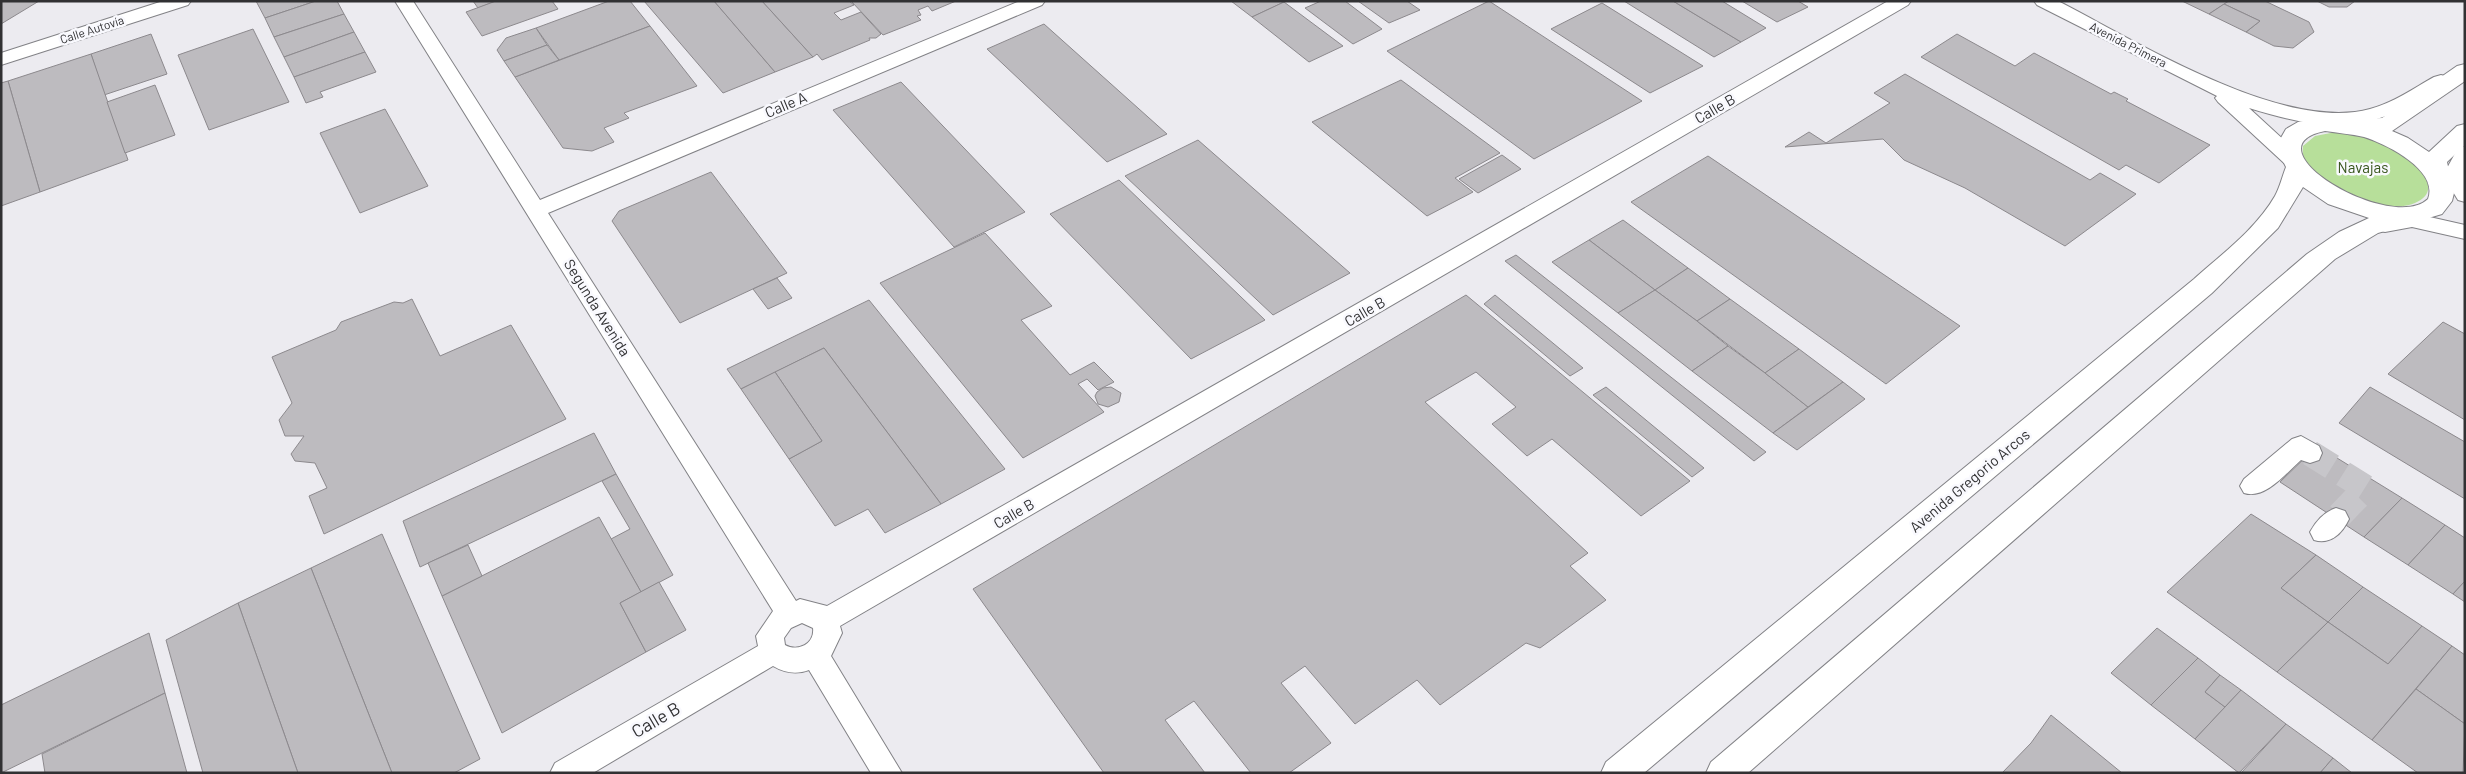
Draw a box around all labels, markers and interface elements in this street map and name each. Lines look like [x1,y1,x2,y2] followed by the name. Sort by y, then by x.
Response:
[58,12,125,46] street label: Calle Autovía
[2088,19,2169,70] street label: Avenida Primera
[762,87,809,121] street label: Calle A
[1691,89,1738,127] street label: Calle B
[2338,158,2388,176] park label: Navajas
[561,256,635,359] street label: Segunda Avenida
[1341,292,1388,330] street label: Calle B
[1906,425,2033,536] street label: Avenida Gregorio Arcos
[990,494,1037,532] street label: Calle B
[627,696,684,742] street label: Calle B

